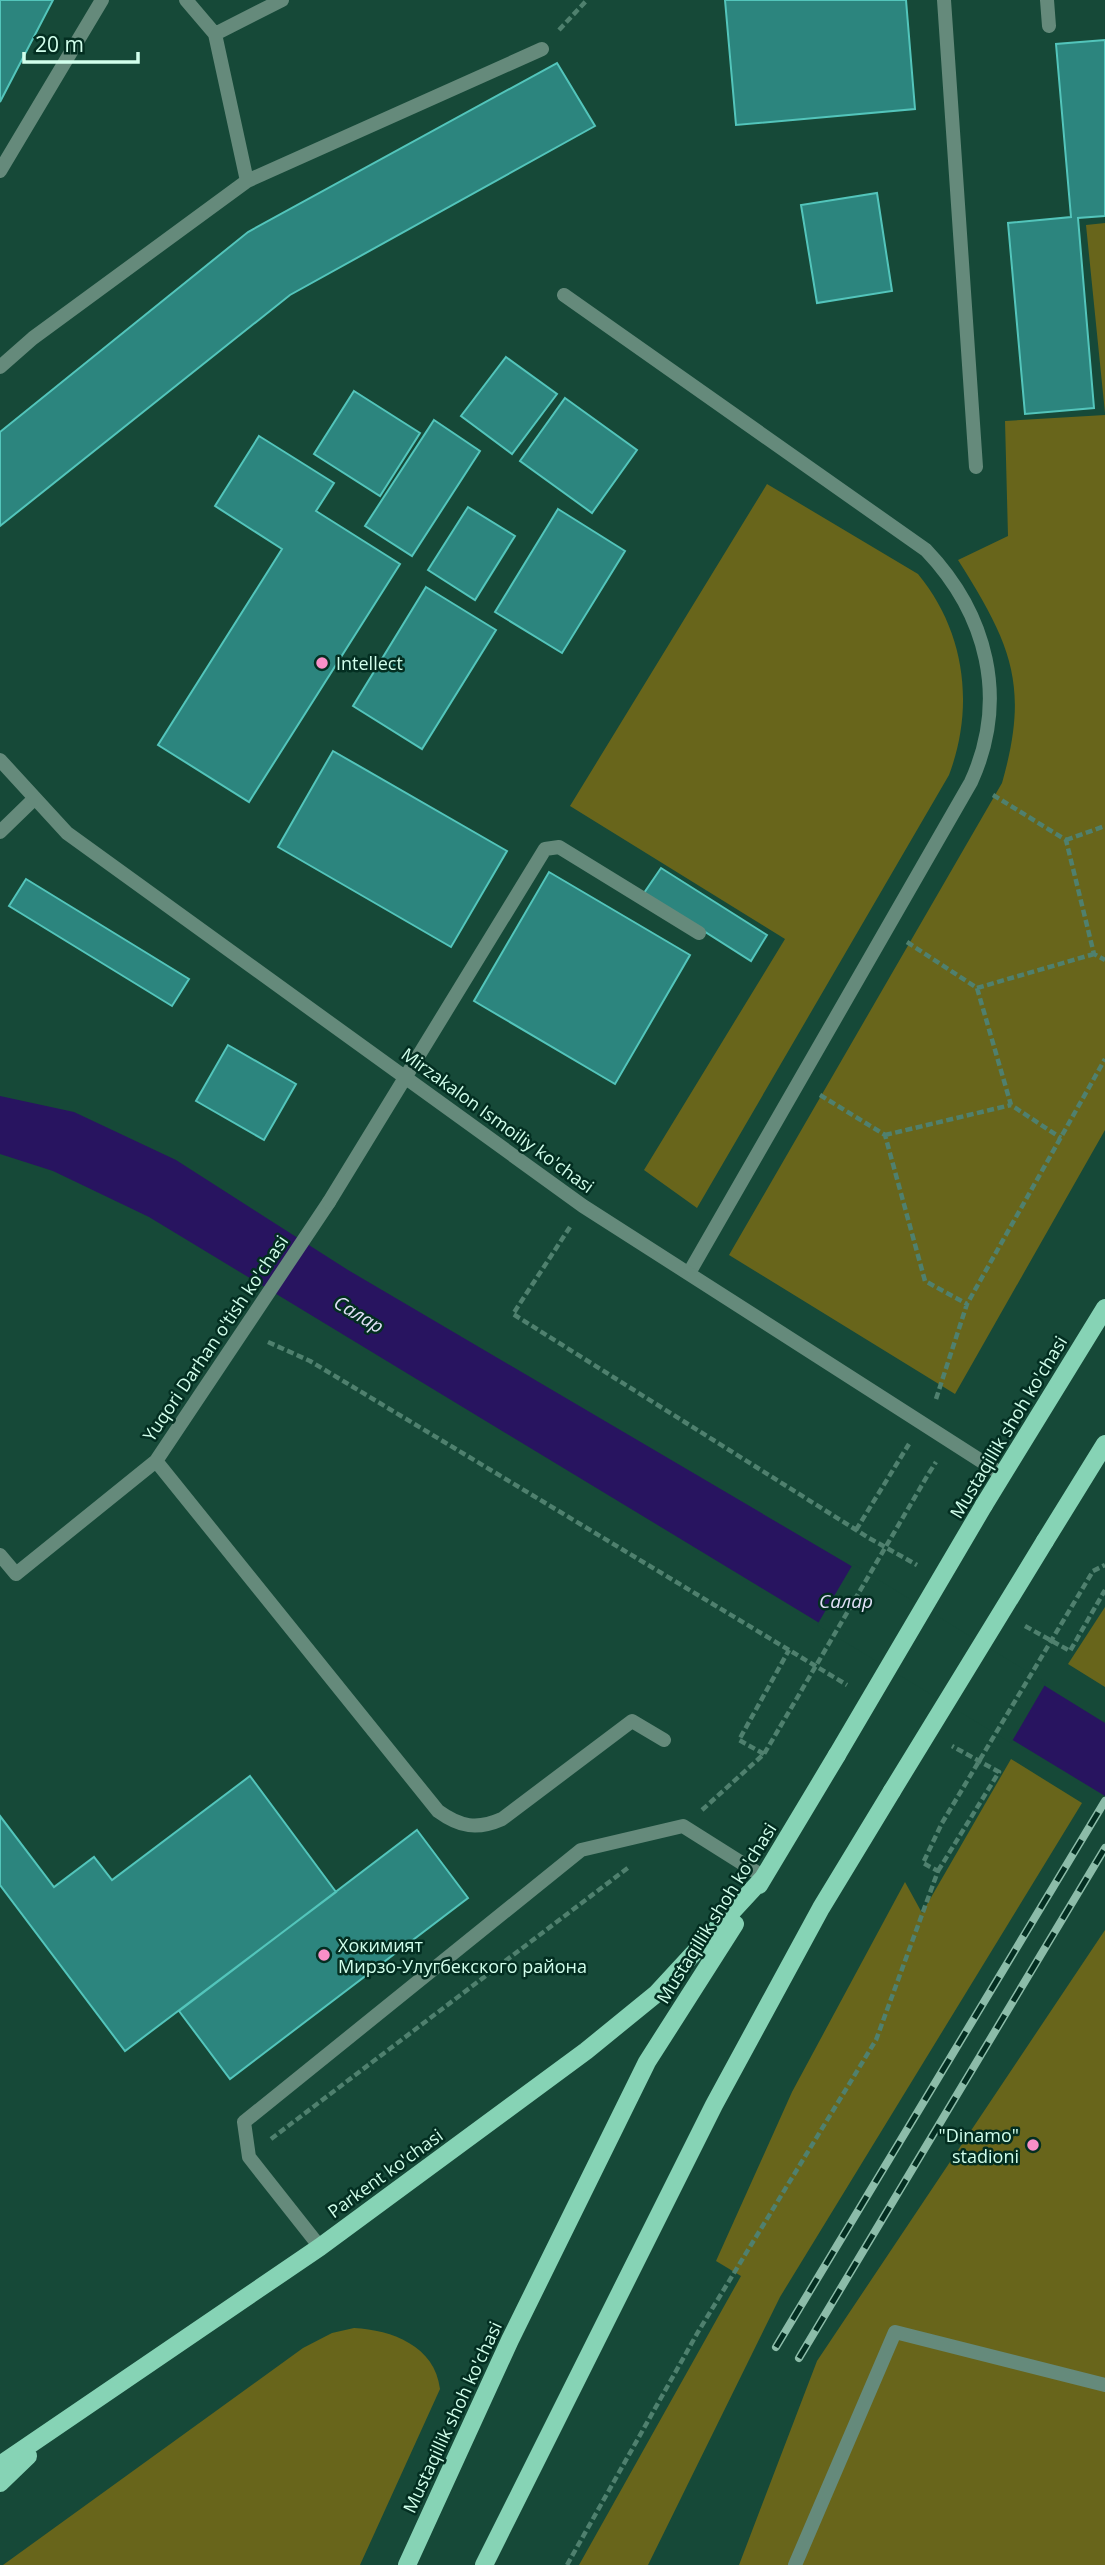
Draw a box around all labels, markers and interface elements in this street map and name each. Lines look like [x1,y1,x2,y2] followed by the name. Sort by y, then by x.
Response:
[24,21,138,65] scale bar
[35,30,84,58] text: 20 m
[336,651,403,675] place label: Intellect
[314,655,330,671] marker: Intellect
[397,1042,599,1198] street label: Mirzakalon Ismoiliy ko'chasi
[137,1230,293,1446] street label: Yuqori Darhan o'tish ko'chasi
[329,1289,389,1339] water label: Салар
[944,1331,1072,1523] street label: Mustaqillik shoh ko'chasi
[819,1588,873,1614] water label: Салар
[651,1818,781,2008] street label: Mustaqillik shoh ko'chasi
[338,1933,587,1978] place label: Хокимият Мирзо-Улугбекского района
[316,1947,332,1963] marker: Хокимият Мирзо-Улугбекского района
[323,2123,447,2223] street label: Parkent ko'chasi
[939,2123,1019,2168] place label: "Dinamo" stadioni
[1025,2137,1041,2153] marker: "Dinamo" stadioni
[397,2317,507,2517] street label: Mustaqillik shoh ko'chasi

